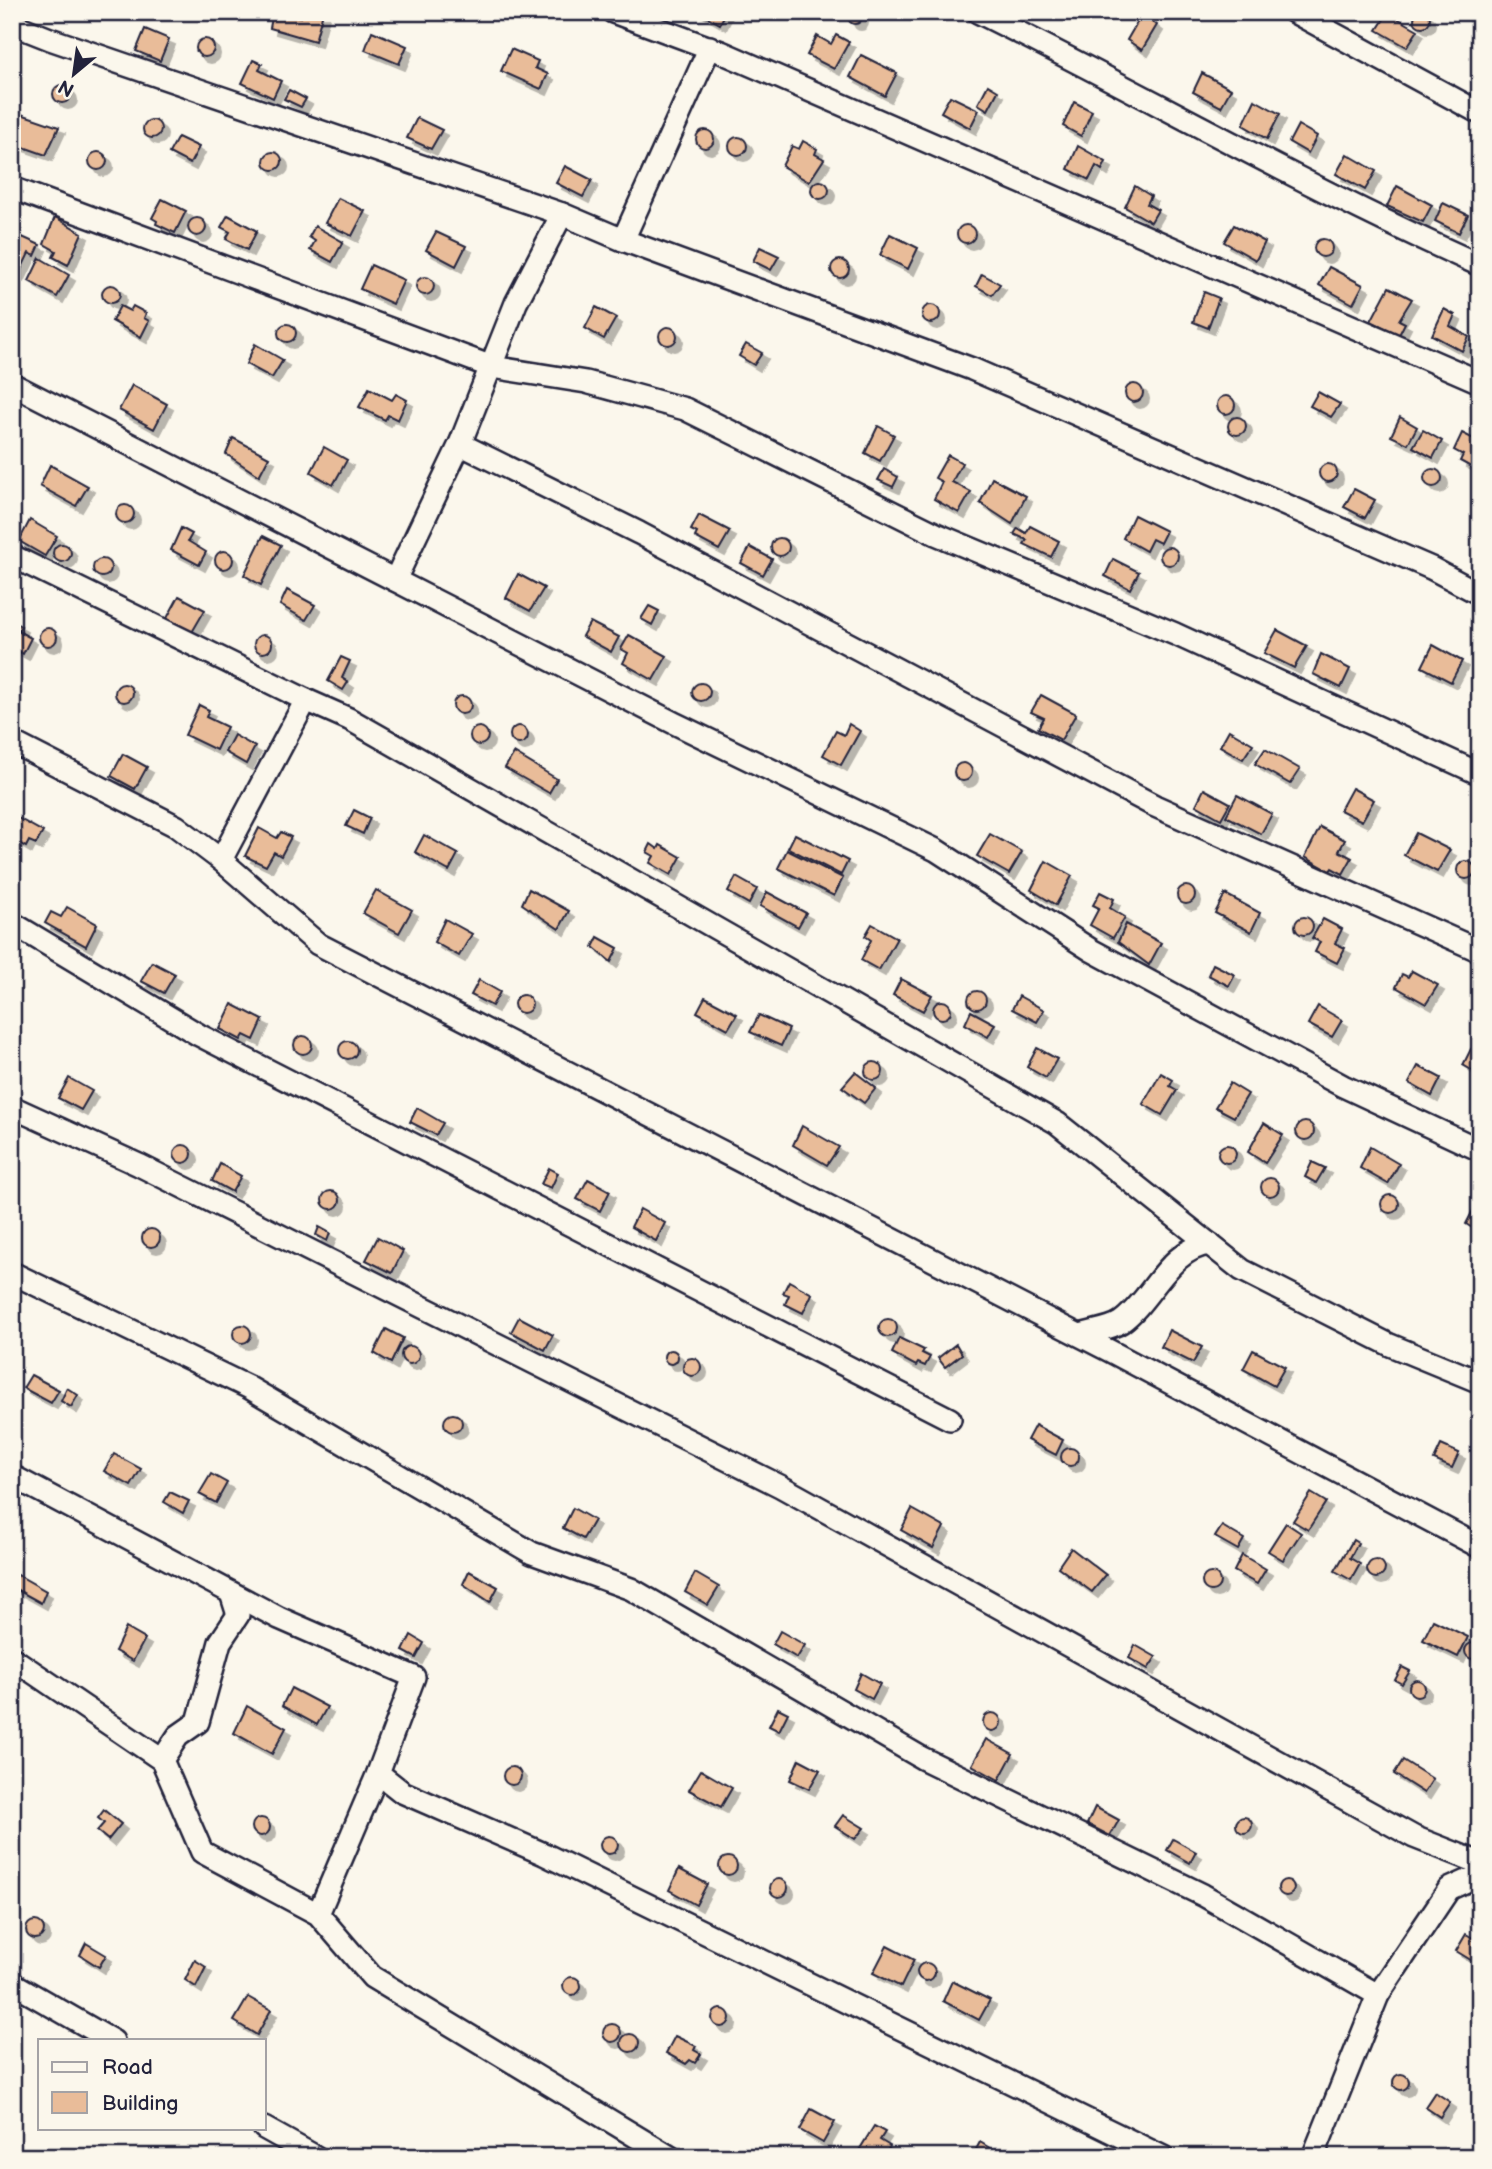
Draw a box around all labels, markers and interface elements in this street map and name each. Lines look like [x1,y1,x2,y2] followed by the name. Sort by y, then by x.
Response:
[38,38,108,108] north arrow
[55,74,78,101] text: N
[38,2039,266,2130] legend
[102,2055,153,2080] text: Road
[102,2091,178,2116] text: Building

